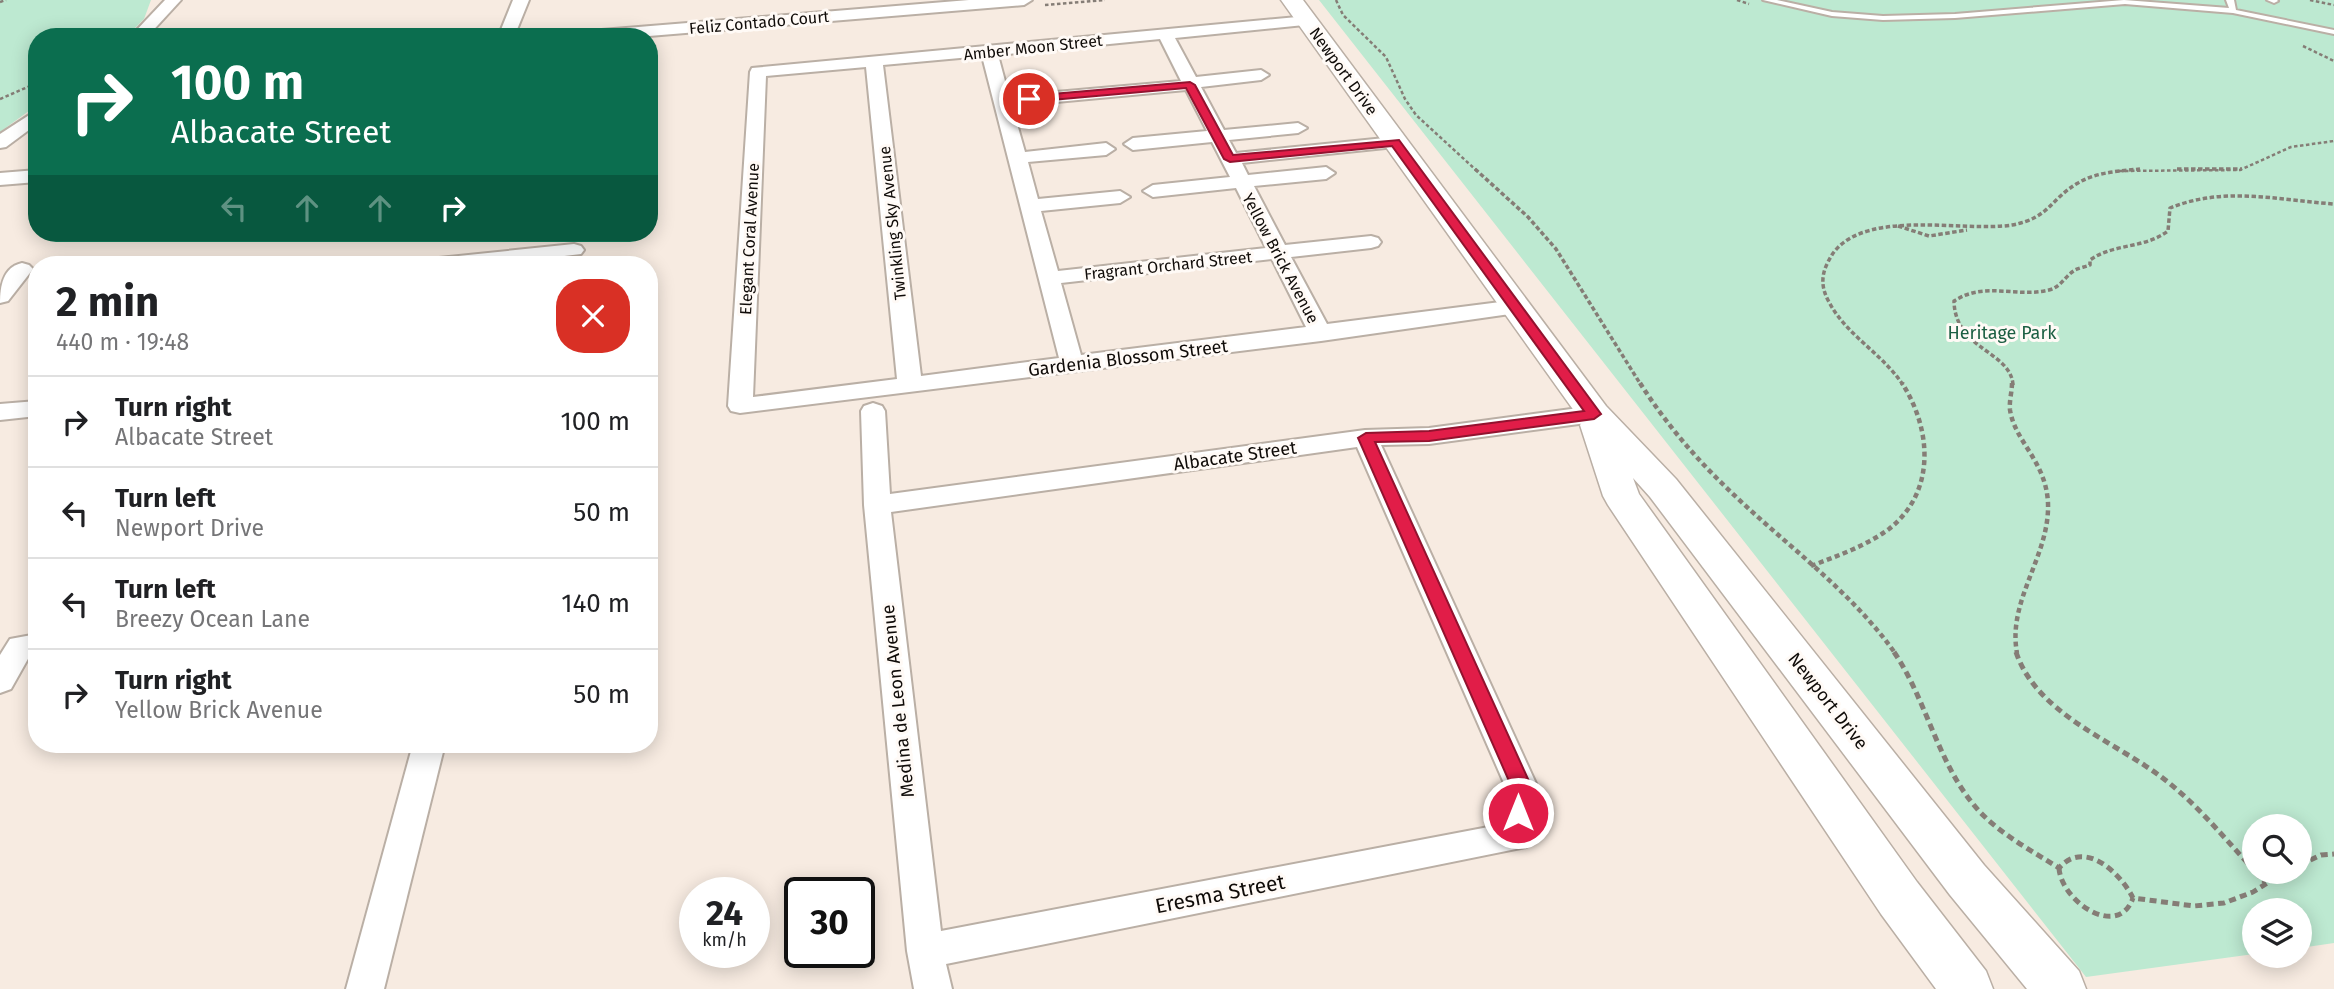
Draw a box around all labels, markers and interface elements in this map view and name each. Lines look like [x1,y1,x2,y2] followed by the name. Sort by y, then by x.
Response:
[688,7,830,38] street label: Feliz Contado Court
[1305,24,1382,119] street label: Newport Drive
[963,31,1104,64] street label: Amber Moon Street
[171,53,304,112] text: 100 m
[56,56,147,147] icon: right
[999,69,1059,129] pin
[1010,80,1048,118] icon: arrive
[171,113,391,151] text: Albacate Street
[875,145,910,301] street label: Twinkling Sky Avenue
[736,163,763,315] street label: Elegant Coral Avenue
[215,189,253,227] icon: left
[288,189,326,227] icon: ahead
[361,189,399,227] icon: ahead
[434,189,472,227] icon: right
[1238,190,1323,327] street label: Yellow Brick Avenue
[1083,247,1253,284] street label: Fragrant Orchard Street
[56,277,159,327] text: 2 min
[556,279,630,353] button: close
[1947,322,2057,344] park label: Heritage Park
[56,328,189,356] text: 440 m · 19:48
[1027,335,1230,381] street label: Gardenia Blossom Street
[115,392,232,423] text: Turn right
[56,403,94,441] icon: right
[561,406,630,437] text: 100 m
[115,423,273,451] text: Albacate Street
[1172,436,1298,476] street label: Albacate Street
[115,483,216,514] text: Turn left
[56,494,94,532] icon: left
[573,497,630,528] text: 50 m
[115,514,264,542] text: Newport Drive
[115,574,216,605] text: Turn left
[56,585,94,623] icon: left
[561,588,630,619] text: 140 m
[877,603,919,799] street label: Medina de Leon Avenue
[115,605,310,633] text: Breezy Ocean Lane
[1783,648,1873,754] street label: Newport Drive
[115,665,232,696] text: Turn right
[56,676,94,714] icon: right
[573,679,630,710] text: 50 m
[115,696,323,724] text: Yellow Brick Avenue
[1481,776,1555,850] position arrow
[2242,814,2312,968] map controls
[2242,814,2312,884] button: search
[1153,869,1288,919] street label: Eresma Street
[784,877,875,968] speed limit sign: 30
[706,892,743,934] text: 24
[2242,898,2312,968] button: layers
[702,929,747,951] text: km/h

